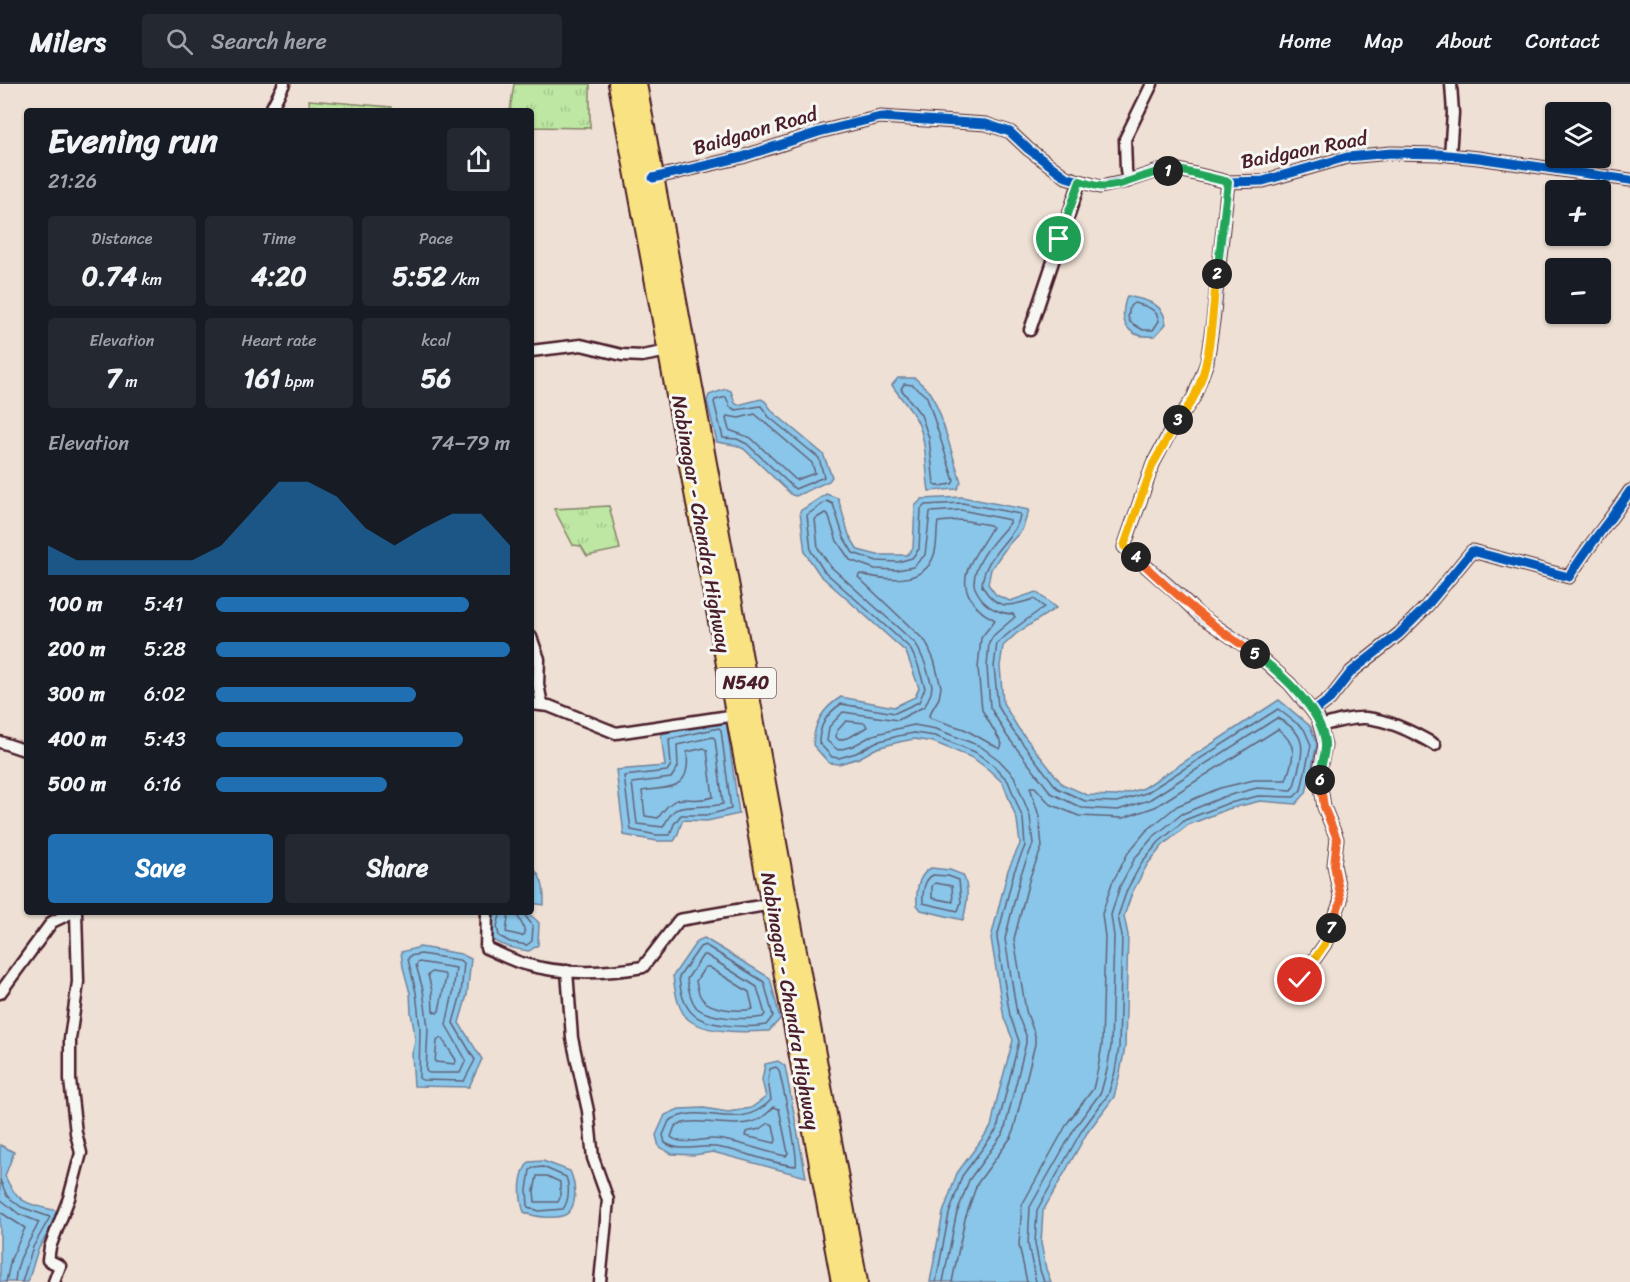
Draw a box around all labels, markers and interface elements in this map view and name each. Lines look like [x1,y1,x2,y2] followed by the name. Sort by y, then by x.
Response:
[142,14,562,68] search box
[30,17,106,66] text: Milers
[211,22,327,61] text: Search here
[1279,22,1331,60] text: Home
[1364,22,1403,60] text: Map
[1436,22,1493,60] text: About
[1526,22,1600,60] text: Contact
[163,25,196,58] icon: search
[689,96,823,165] street label: Baidgaon Road
[1545,102,1611,324] map controls
[1545,102,1611,168] button: layers
[48,112,218,170] text: Evening run
[1238,120,1372,179] street label: Baidgaon Road
[447,128,510,191] button: share
[1153,156,1183,186] pin: 1
[1165,156,1171,185] text: 1
[48,164,97,199] text: 21:26
[1545,180,1611,246] button: +
[1033,213,1084,264] pin
[1042,222,1075,255] icon: arrive
[92,224,152,253] text: Distance
[262,224,296,253] text: Time
[419,224,453,253] text: Pace
[82,253,137,299] text: 0.74
[251,253,307,299] text: 4:20
[392,253,447,299] text: 5:52
[1545,258,1611,324] button: −
[1202,259,1232,289] pin: 2
[1212,259,1222,288] text: 2
[137,265,162,294] text: km
[447,265,480,294] text: /km
[90,326,154,355] text: Elevation
[241,326,317,355] text: Heart rate
[421,326,451,355] text: kcal
[106,355,121,401] text: 7
[244,355,281,401] text: 161
[421,355,451,401] text: 56
[121,367,138,396] text: m
[281,367,314,396] text: bpm
[661,392,741,657] street label: Nabinagar - Chandra Highway
[1163,405,1193,435] pin: 3
[1174,405,1182,434] text: 3
[48,426,129,461] text: Elevation
[430,426,510,461] text: 74–79 m
[1121,542,1151,572] pin: 4
[1131,542,1141,571] text: 4
[48,587,102,622] text: 100 m
[144,587,183,622] text: 5:41
[48,632,105,667] text: 200 m
[144,632,186,667] text: 5:28
[1240,639,1270,669] pin: 5
[1250,639,1260,668] text: 5
[716,668,776,698] road number: N540
[48,677,105,712] text: 300 m
[144,677,186,712] text: 6:02
[48,722,106,757] text: 400 m
[144,722,186,757] text: 5:43
[1305,765,1335,795] pin: 6
[1315,765,1325,794] text: 6
[48,767,106,802] text: 500 m
[144,767,181,802] text: 6:16
[48,834,273,903] button: Save
[285,834,510,903] button: Share
[750,869,830,1134] street label: Nabinagar - Chandra Highway
[1316,913,1346,943] pin: 7
[1326,913,1336,942] text: 7
[1274,954,1325,1005] pin
[1283,963,1316,996] icon: check

